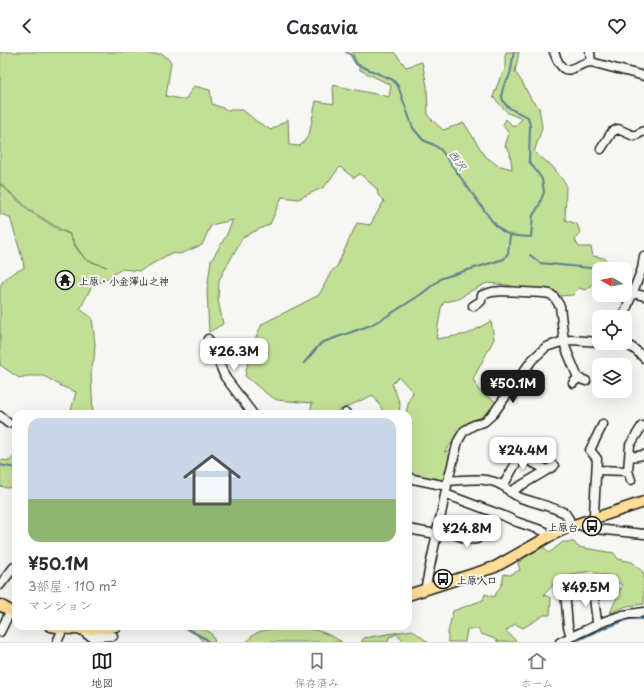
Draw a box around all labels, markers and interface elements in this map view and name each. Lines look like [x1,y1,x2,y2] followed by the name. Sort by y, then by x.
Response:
[286,13,358,40] text: Casavia
[16,15,38,37] icon: back
[606,15,628,37] icon: heart
[445,146,472,175] water label: 西沢
[592,262,632,302] north arrow
[592,262,632,398] map controls
[54,269,76,291] temple icon: 上原・小金澤山之神
[79,273,169,288] place label: 上原・小金澤山之神
[592,310,632,350] button: locate
[201,338,267,372] pin: ¥26.3M
[209,341,259,360] text: ¥26.3M
[592,358,632,398] button: layers
[480,370,546,404] pin: ¥50.1M
[490,373,536,392] text: ¥50.1M
[490,437,556,471] pin: ¥24.4M
[498,440,548,459] text: ¥24.4M
[176,444,248,516] icon: home
[434,515,500,549] pin: ¥24.8M
[581,515,603,537] bus stop icon: 上原台
[442,518,492,537] text: ¥24.8M
[548,519,578,534] place label: 上原台
[28,550,89,576] text: ¥50.1M
[432,568,454,590] bus stop icon: 上原入口
[457,572,497,587] place label: 上原入口
[553,574,619,608] pin: ¥49.5M
[28,576,117,595] text: 3部屋 · 110 m²
[562,577,610,596] text: ¥49.5M
[28,595,92,614] text: マンション
[91,650,113,691] tab: 地図
[295,650,339,691] tab: 保存済み
[521,650,553,691] tab: ホーム

